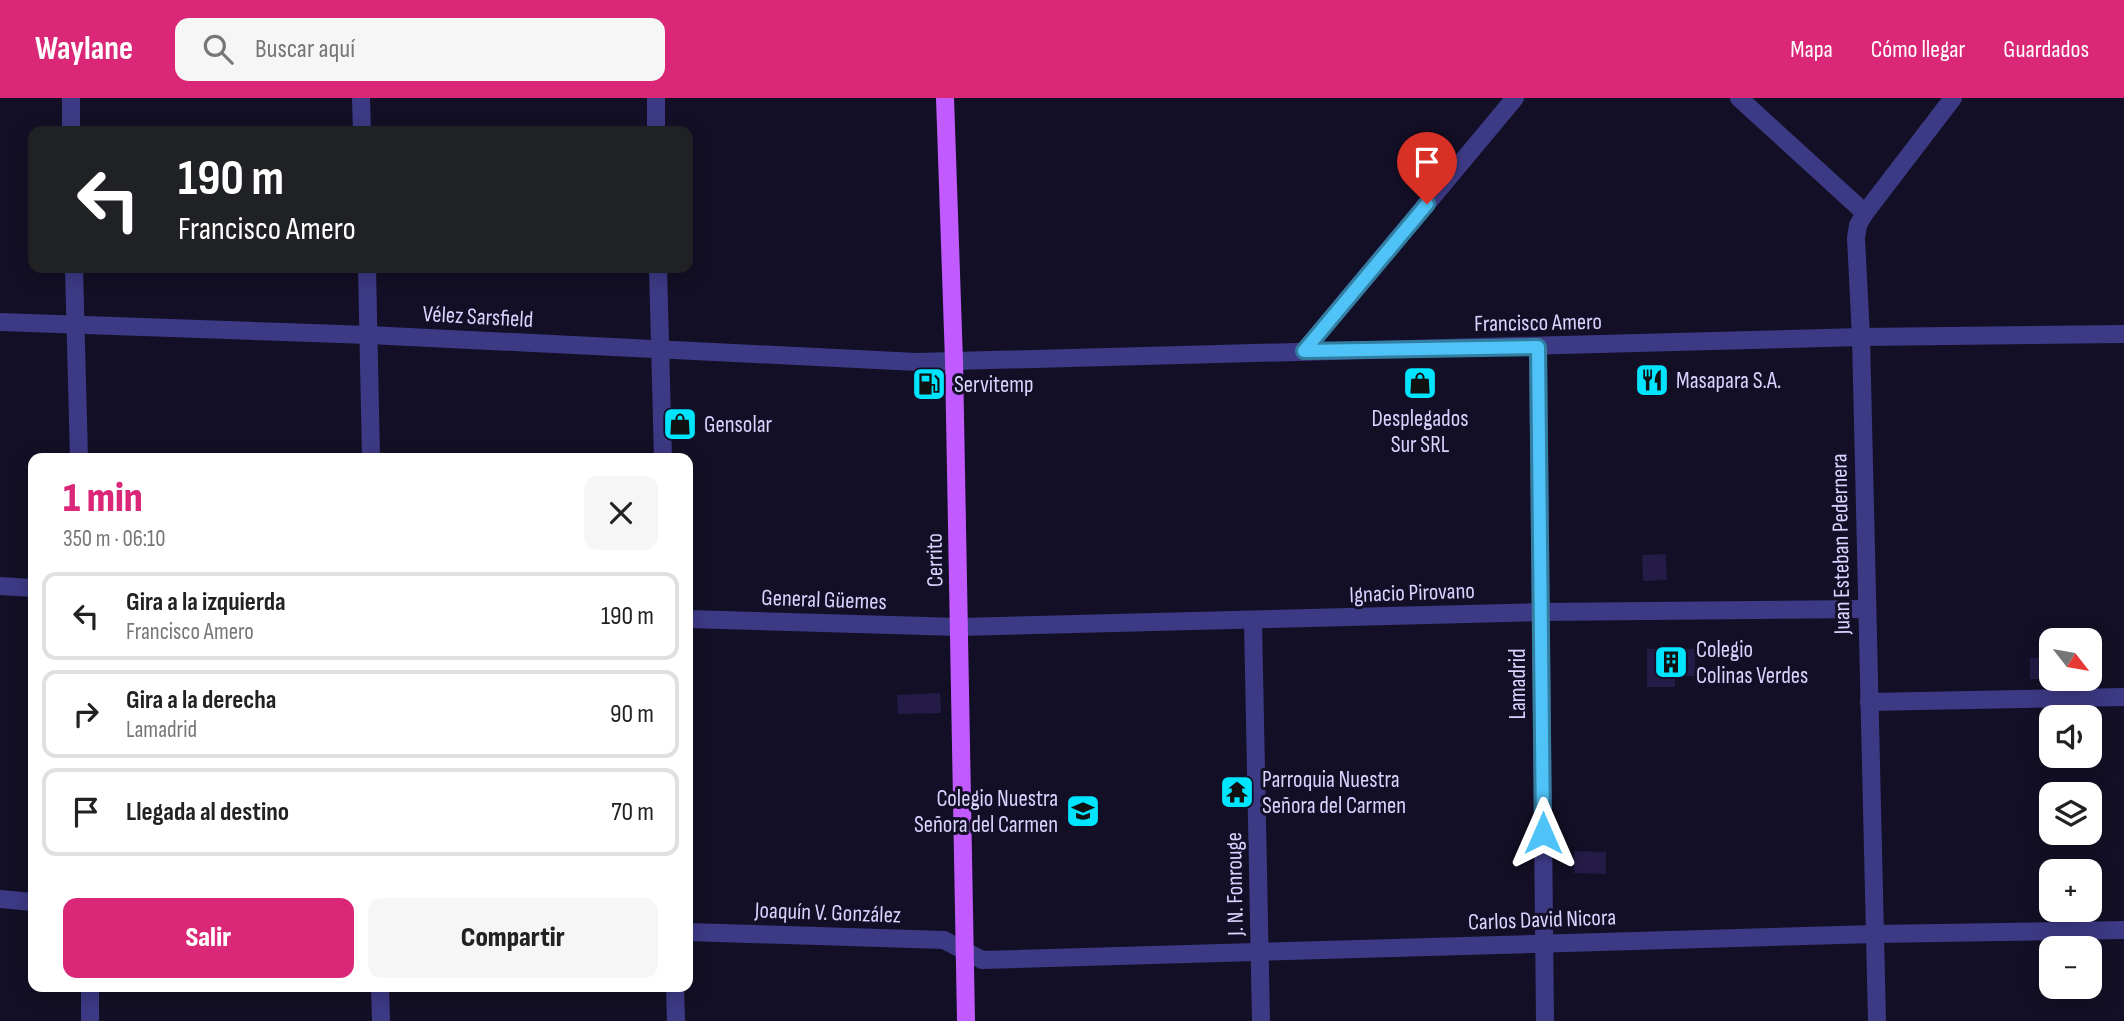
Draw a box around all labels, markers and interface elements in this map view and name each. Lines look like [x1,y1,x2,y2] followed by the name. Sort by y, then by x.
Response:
[175,18,665,81] search box
[35,29,133,69] text: Waylane
[199,30,237,68] icon: search
[255,34,355,65] text: Buscar aquí
[1790,35,1833,64] text: Mapa
[1871,35,1965,64] text: Cómo llegar
[2003,35,2089,64] text: Guardados
[1397,132,1457,204] pin
[1408,143,1446,181] icon: arrive
[178,150,284,209] text: 190 m
[63,154,154,245] icon: left
[178,210,356,249] text: Francisco Amero
[422,300,534,334] street label: Vélez Sarsfield
[1474,308,1602,338] street label: Francisco Amero
[1633,361,1671,399] restaurant icon: Masapara S.A.
[1401,364,1439,402] shop icon: Desplegados Sur SRL
[910,365,948,403] fuel station icon: Servitemp
[1676,367,1781,395] place label: Masapara S.A.
[954,371,1033,399] place label: Servitemp
[661,405,699,443] shop icon: Gensolar
[1372,405,1469,459] place label: Desplegados Sur SRL
[704,411,773,439] place label: Gensolar
[1825,453,1857,636] street label: Juan Esteban Pedernera
[63,473,143,524] text: 1 min
[584,476,658,550] button: close
[63,525,165,553] text: 350 m · 06:10
[921,533,949,587] street label: Cerrito
[1349,577,1475,609] street label: Ignacio Pirovano
[761,584,887,616] street label: General Güemes
[126,587,286,618] text: Gira a la izquierda
[67,597,105,635] icon: left
[601,601,654,632] text: 190 m
[126,618,254,646] text: Francisco Amero
[2039,628,2102,691] north arrow
[2039,628,2102,999] map controls
[1696,636,1808,690] place label: Colegio Colinas Verdes
[1652,643,1690,681] building icon: Colegio Colinas Verdes
[1504,648,1532,720] street label: Lamadrid
[126,685,276,716] text: Gira a la derecha
[67,695,105,733] icon: right
[610,699,654,730] text: 90 m
[2039,705,2102,768] button: sound
[126,716,197,744] text: Lamadrid
[1262,766,1406,820] place label: Parroquia Nuestra Señora del Carmen
[1218,773,1256,811] temple icon: Parroquia Nuestra Señora del Carmen
[2039,782,2102,845] button: layers
[914,785,1058,839] place label: Colegio Nuestra Señora del Carmen
[1064,792,1102,830] school or university icon: Colegio Nuestra Señora del Carmen
[67,793,105,831] icon: arrive
[1506,796,1580,870] position arrow
[126,797,289,828] text: Llegada al destino
[611,797,654,828] text: 70 m
[1220,832,1250,937] street label: J. N. Fonrouge
[2039,859,2102,922] button: +
[753,896,902,930] street label: Joaquín V. González
[63,898,354,978] button: Salir
[368,898,658,978] button: Compartir
[1468,903,1616,937] street label: Carlos David Nicora
[2039,936,2102,999] button: −

